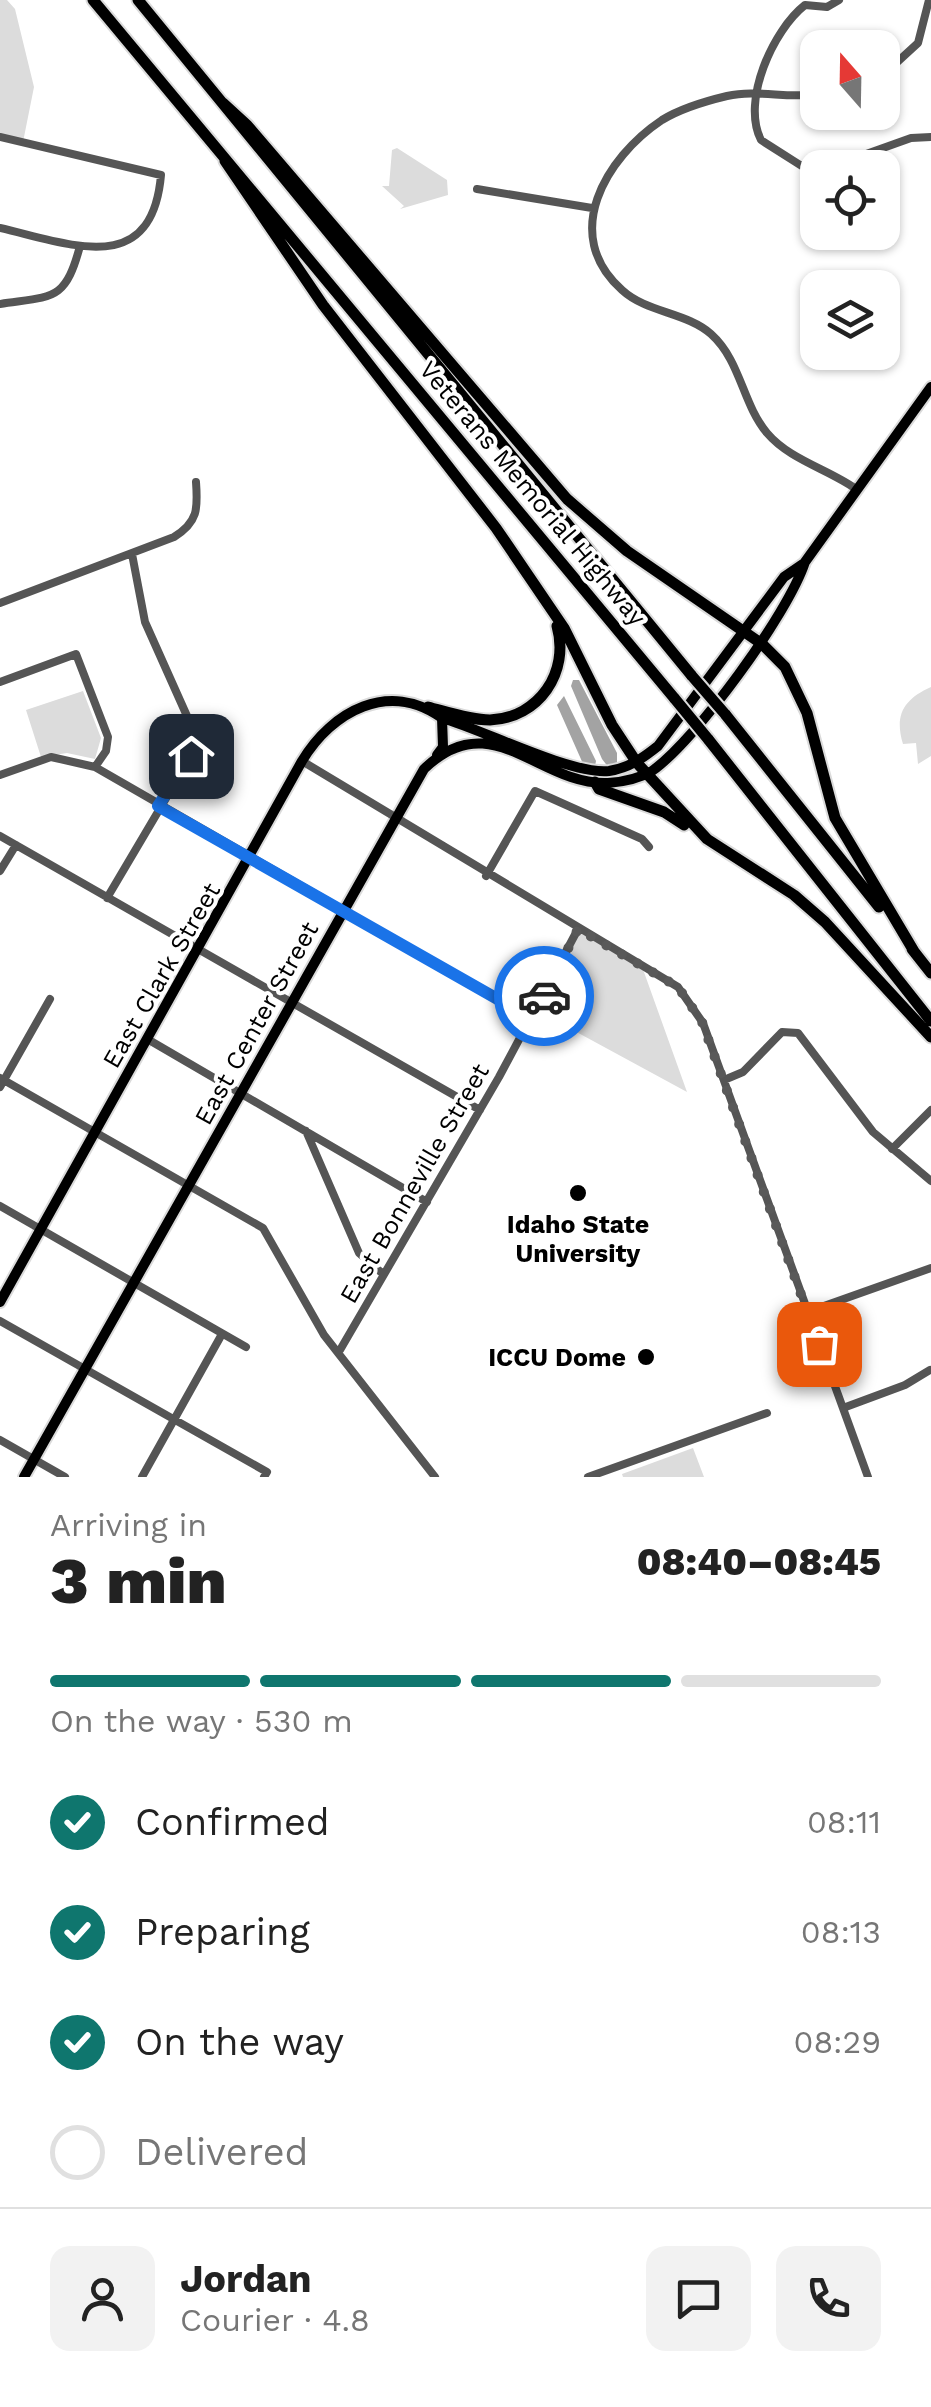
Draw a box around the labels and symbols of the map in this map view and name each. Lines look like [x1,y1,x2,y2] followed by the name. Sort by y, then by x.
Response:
[800,30,900,130] north arrow
[413,355,652,632] street label: Veterans Memorial Highway
[149,714,234,799] pin
[97,877,226,1073] street label: East Clark Street
[189,916,325,1130] street label: East Center Street
[494,946,594,1046] courier
[334,1058,495,1308] street label: East Bonneville Street
[567,1182,589,1204] marker: Idaho State University
[507,1210,649,1268] place label: Idaho State University
[777,1302,862,1387] pin
[488,1343,626,1372] place label: ICCU Dome
[635,1346,657,1368] marker: ICCU Dome

